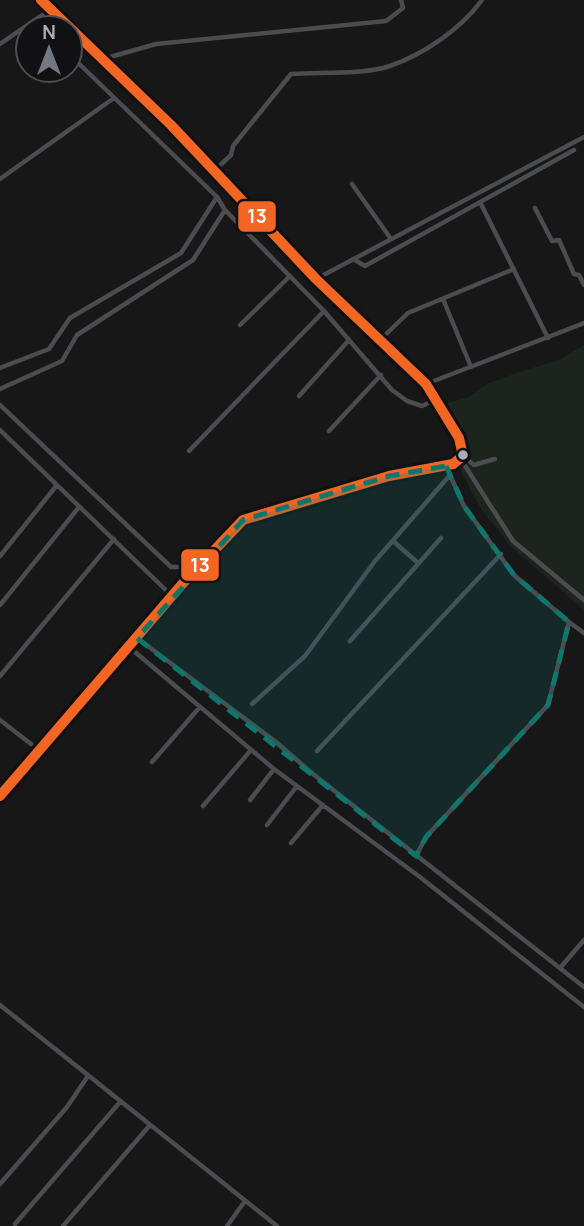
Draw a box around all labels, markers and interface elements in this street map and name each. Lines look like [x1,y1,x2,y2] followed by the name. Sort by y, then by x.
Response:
[14,14,84,84] north arrow
[42,19,56,45] text: N
[237,200,277,233] line badge: 13
[247,203,267,229] text: 13
[456,448,470,462] unlabelled marker
[180,548,220,582] line badge: 13
[190,552,210,578] text: 13

